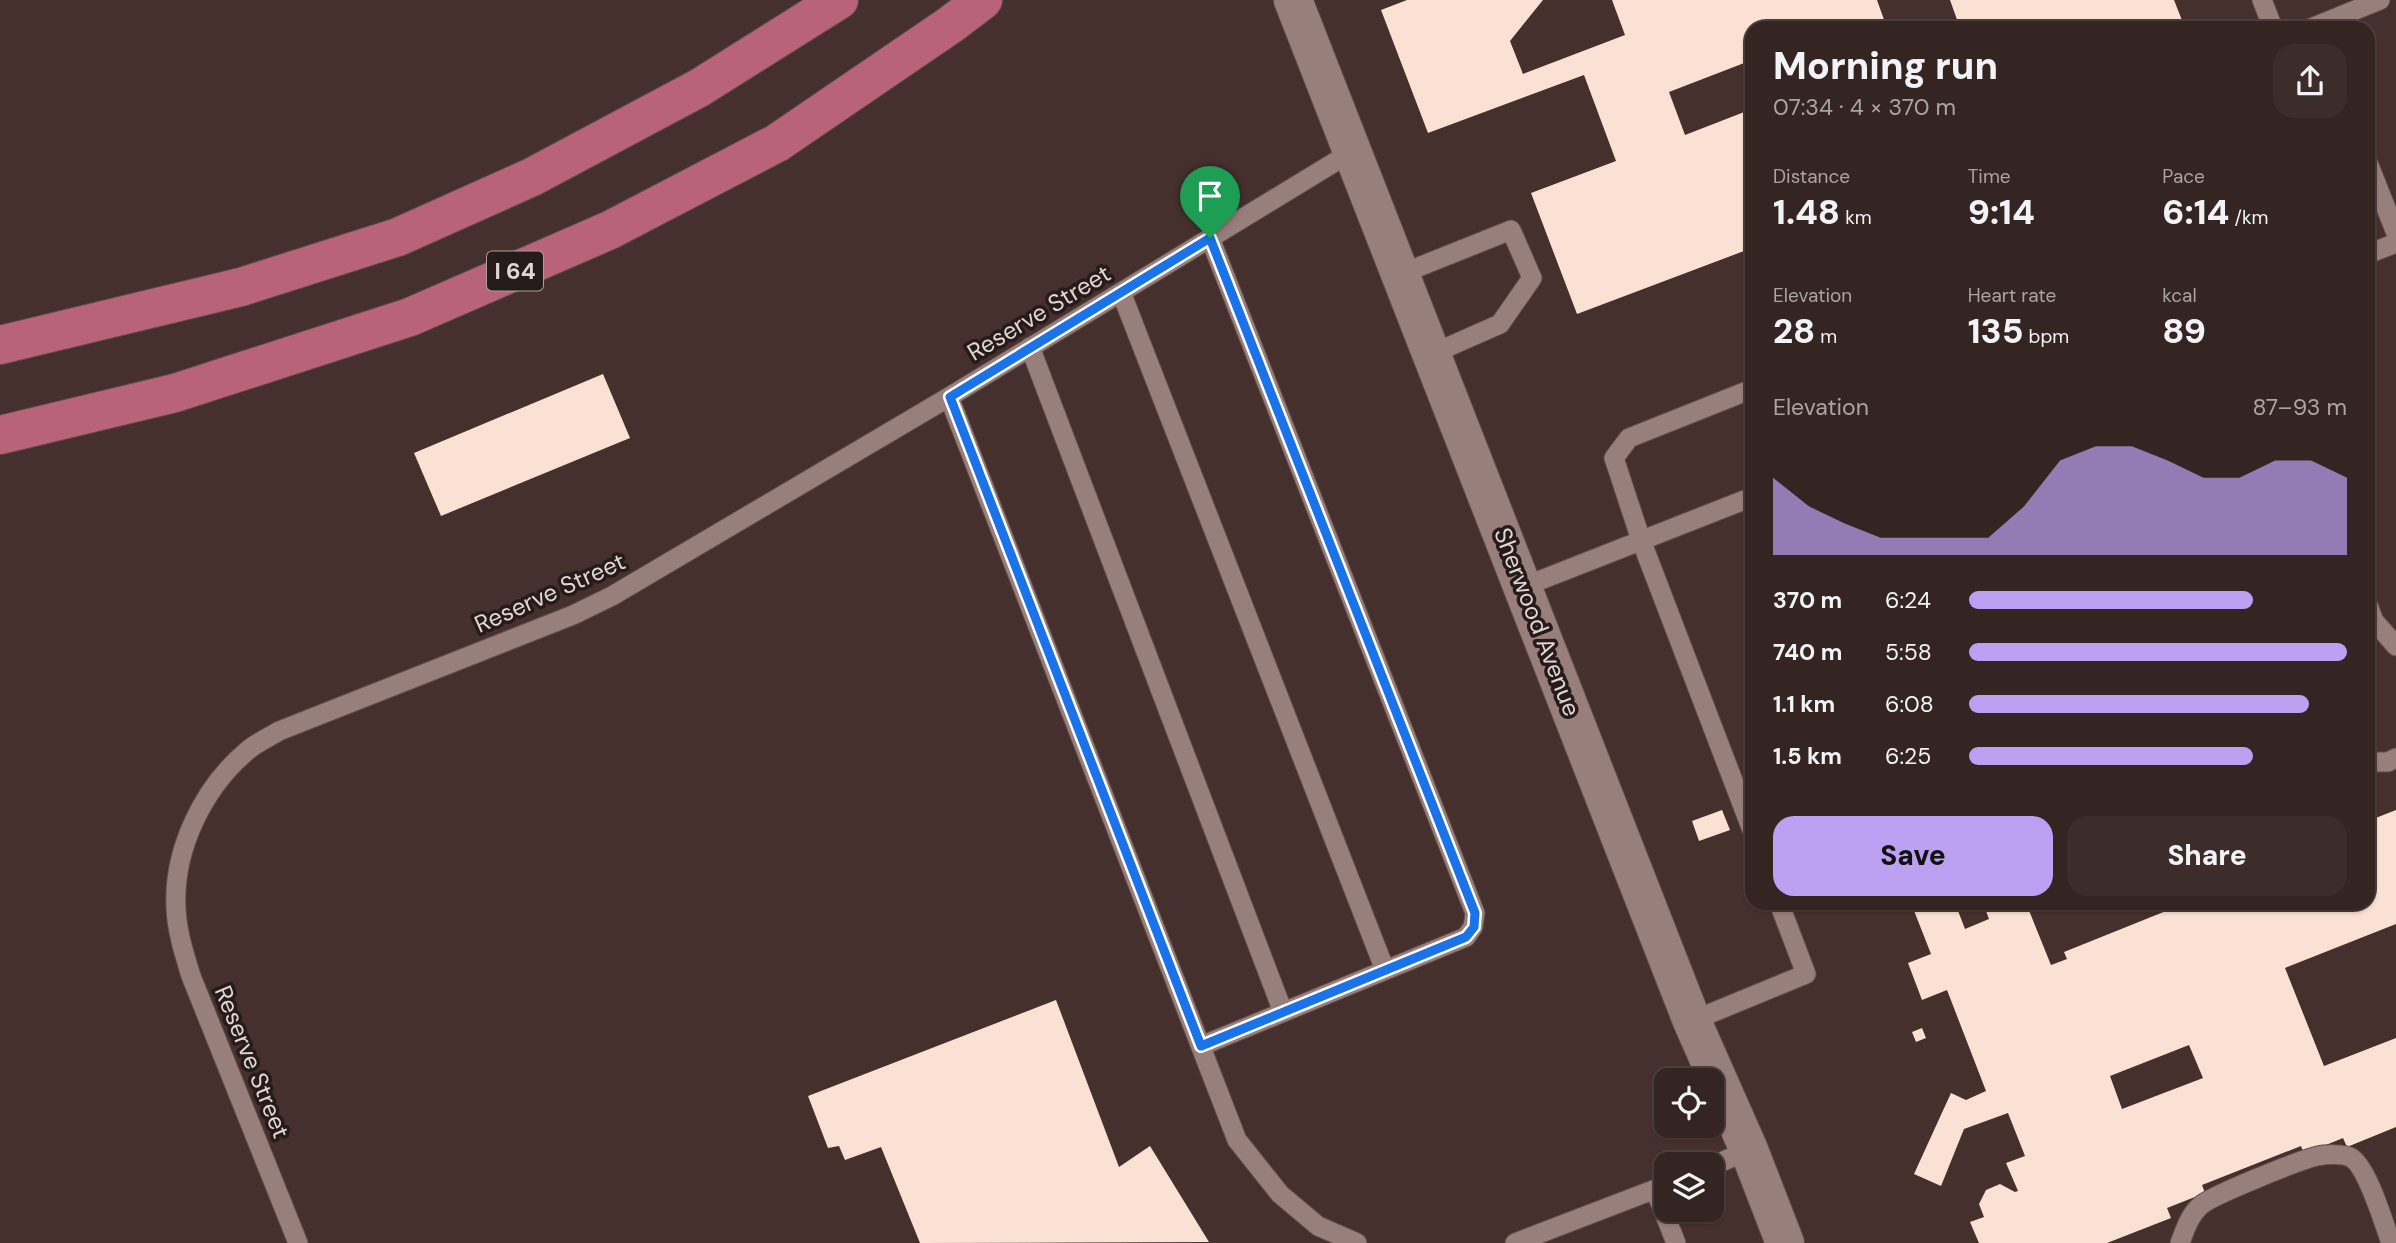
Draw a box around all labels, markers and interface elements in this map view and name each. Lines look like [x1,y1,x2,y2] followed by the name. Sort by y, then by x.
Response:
[1773,41,1998,91] text: Morning run
[2273,44,2347,118] button: share
[1773,92,1956,122] text: 07:34 · 4 × 370 m
[1773,164,1850,189] text: Distance
[1968,164,2011,189] text: Time
[2162,164,2205,189] text: Pace
[1180,166,1240,238] pin
[1191,177,1229,215] icon: arrive
[1773,189,1840,235] text: 1.48
[1968,189,2035,235] text: 9:14
[2162,189,2230,235] text: 6:14
[1840,205,1872,230] text: km
[2230,205,2269,230] text: /km
[487,252,543,290] road number: I 64
[961,258,1116,368] street label: Reserve Street
[1773,283,1852,308] text: Elevation
[1968,283,2056,308] text: Heart rate
[2162,283,2197,308] text: kcal
[1773,308,1815,354] text: 28
[1968,308,2024,354] text: 135
[2162,308,2206,354] text: 89
[1815,324,1837,349] text: m
[2024,324,2069,349] text: bpm
[1773,392,1869,422] text: Elevation
[2252,392,2347,422] text: 87–93 m
[1487,523,1588,721] street label: Sherwood Avenue
[470,545,630,640] street label: Reserve Street
[1773,585,1842,615] text: 370 m
[1885,585,1931,615] text: 6:24
[1773,637,1842,667] text: 740 m
[1885,637,1932,667] text: 5:58
[1773,689,1835,719] text: 1.1 km
[1885,689,1934,719] text: 6:08
[1773,741,1842,771] text: 1.5 km
[1885,741,1931,771] text: 6:25
[1773,816,2053,896] button: Save
[2067,816,2347,896] button: Share
[208,981,297,1143] street label: Reserve Street
[1654,1068,1724,1222] map controls
[1654,1068,1724,1138] button: locate
[1654,1152,1724,1222] button: layers

